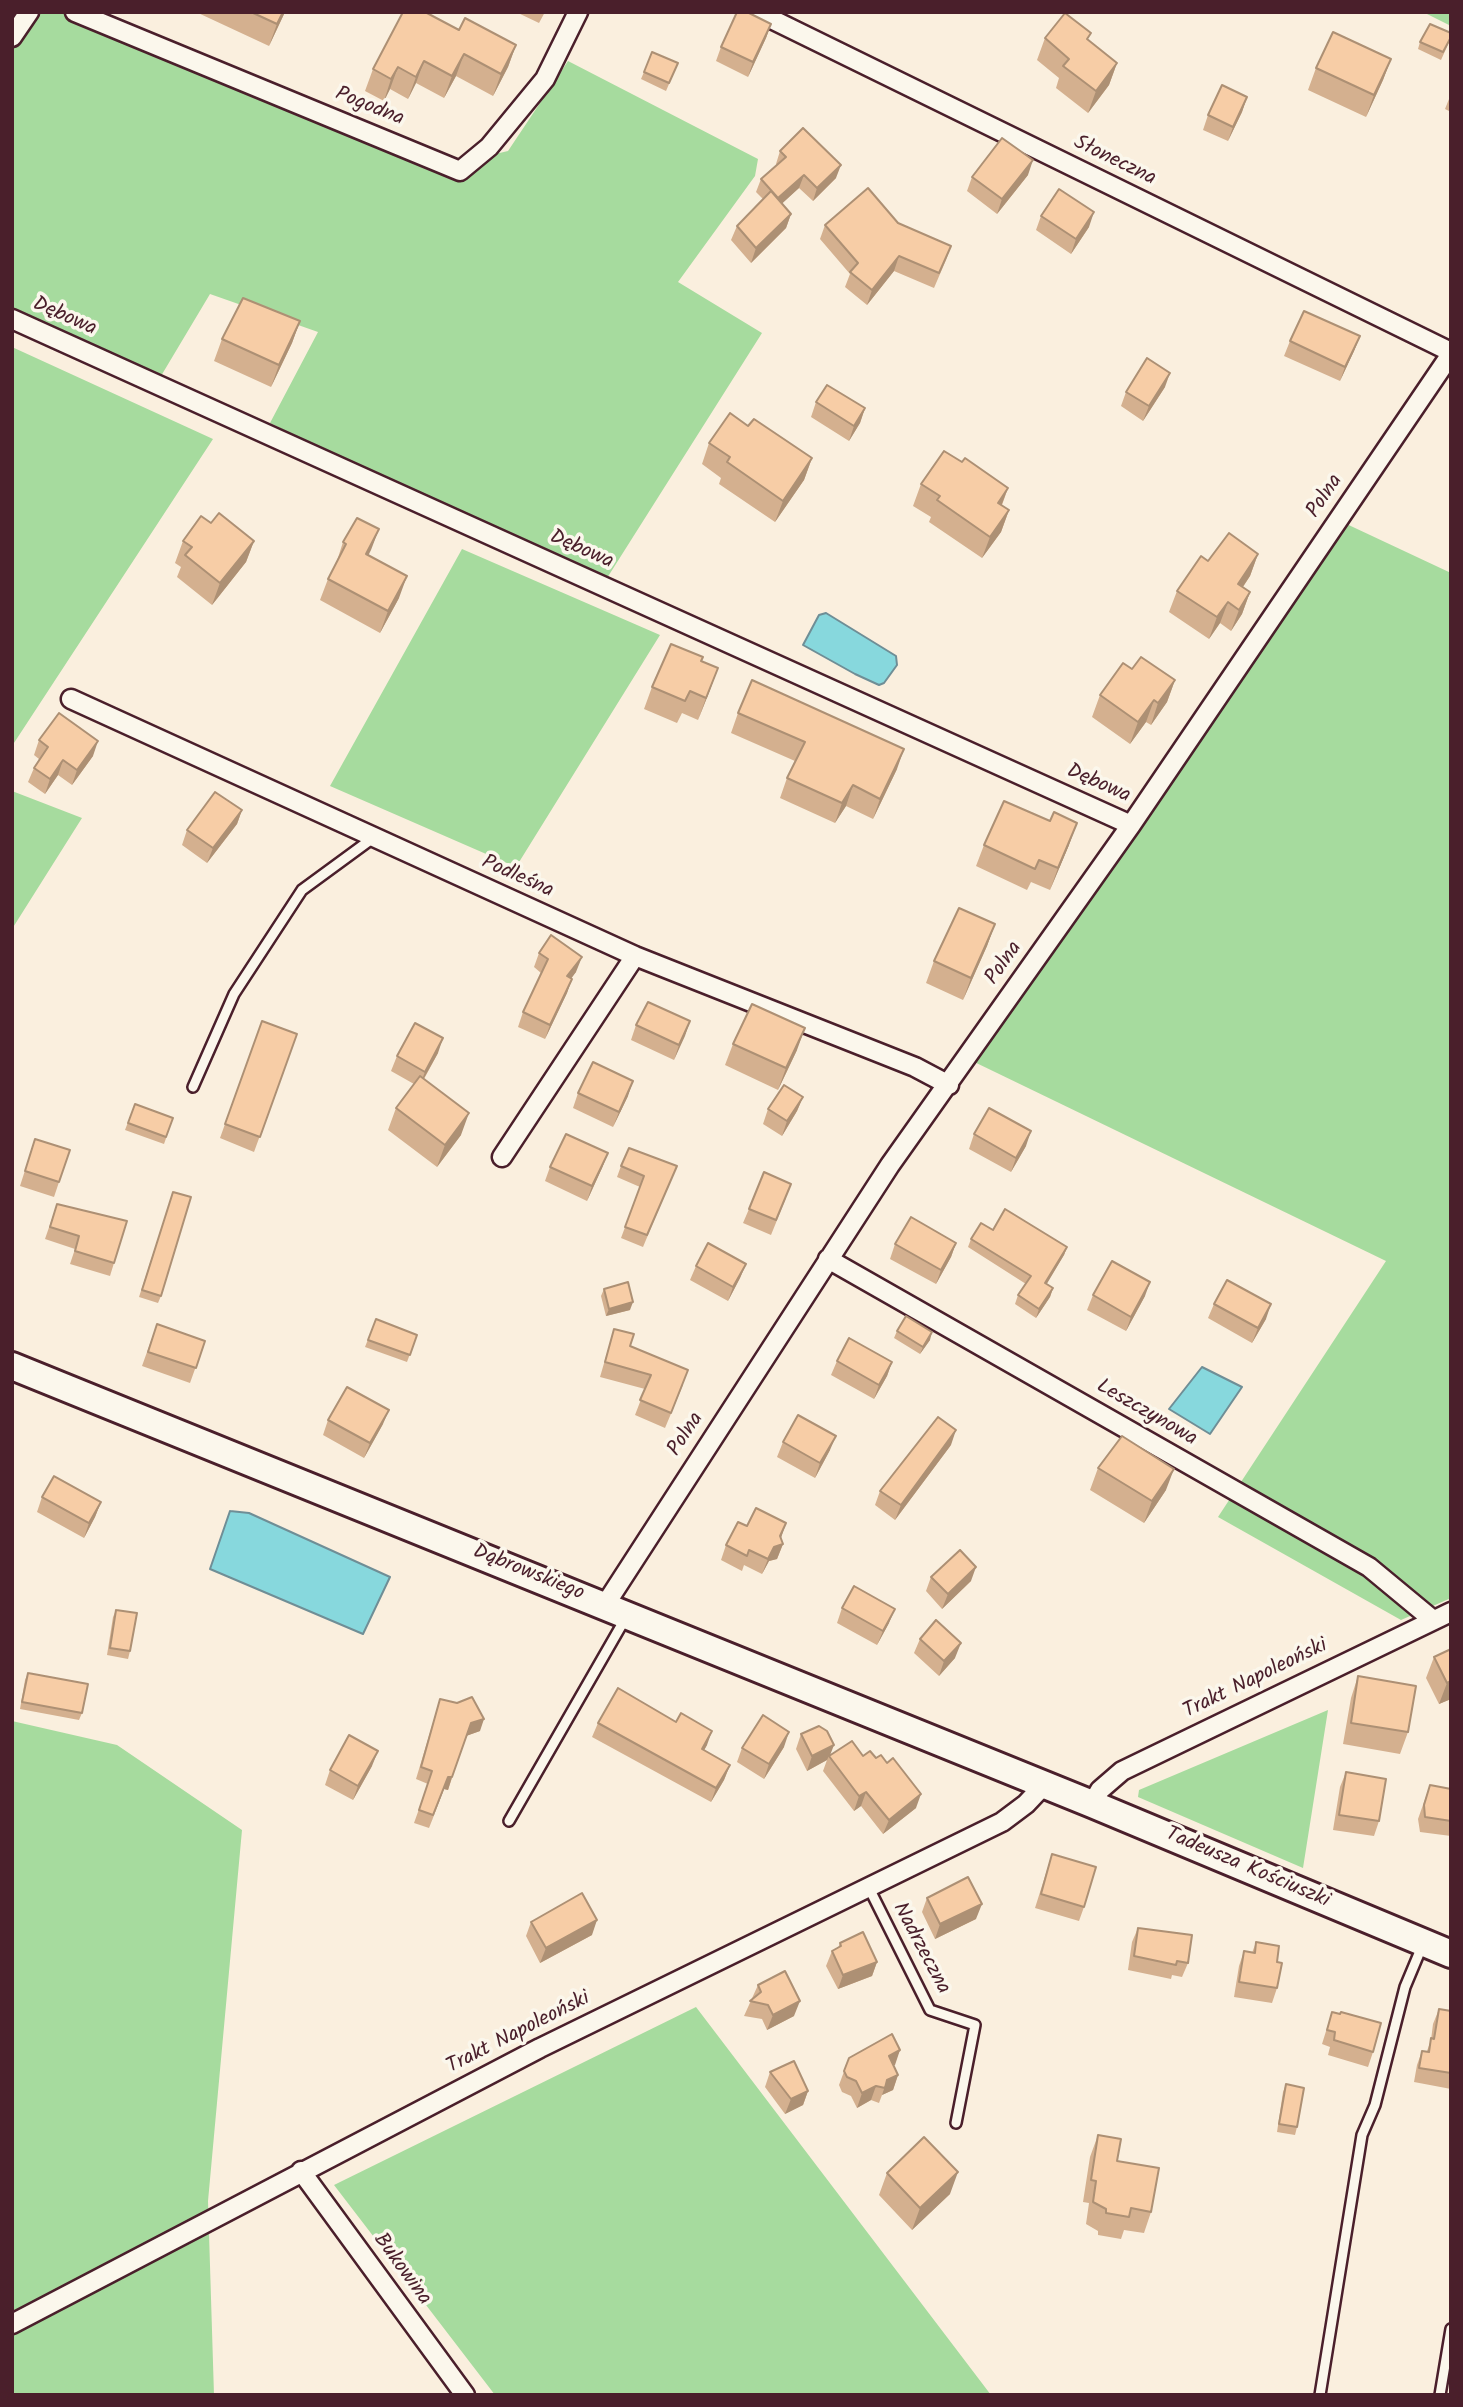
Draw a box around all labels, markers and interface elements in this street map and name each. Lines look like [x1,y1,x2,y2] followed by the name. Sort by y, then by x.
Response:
[331,83,407,133] street label: Pogodna
[1069,131,1159,193] street label: Słoneczna
[28,293,100,343] street label: Dębowa
[1302,470,1350,524] street label: Polna
[545,526,617,576] street label: Dębowa
[1062,760,1134,810] street label: Dębowa
[477,851,557,905] street label: Podleśna
[981,937,1029,991] street label: Polna
[1091,1375,1201,1453] street label: Leszczynowa
[664,1408,710,1462] street label: Polna
[469,1540,587,1608] street label: Dąbrowskiego
[1180,1634,1332,1726] street label: Trakt Napoleoński
[1161,1823,1333,1915] street label: Tadeusza Kościuszki
[885,1899,955,1999] street label: Nadrzeczna
[443,1987,595,2081] street label: Trakt Napoleoński
[366,2229,436,2311] street label: Bukowina

